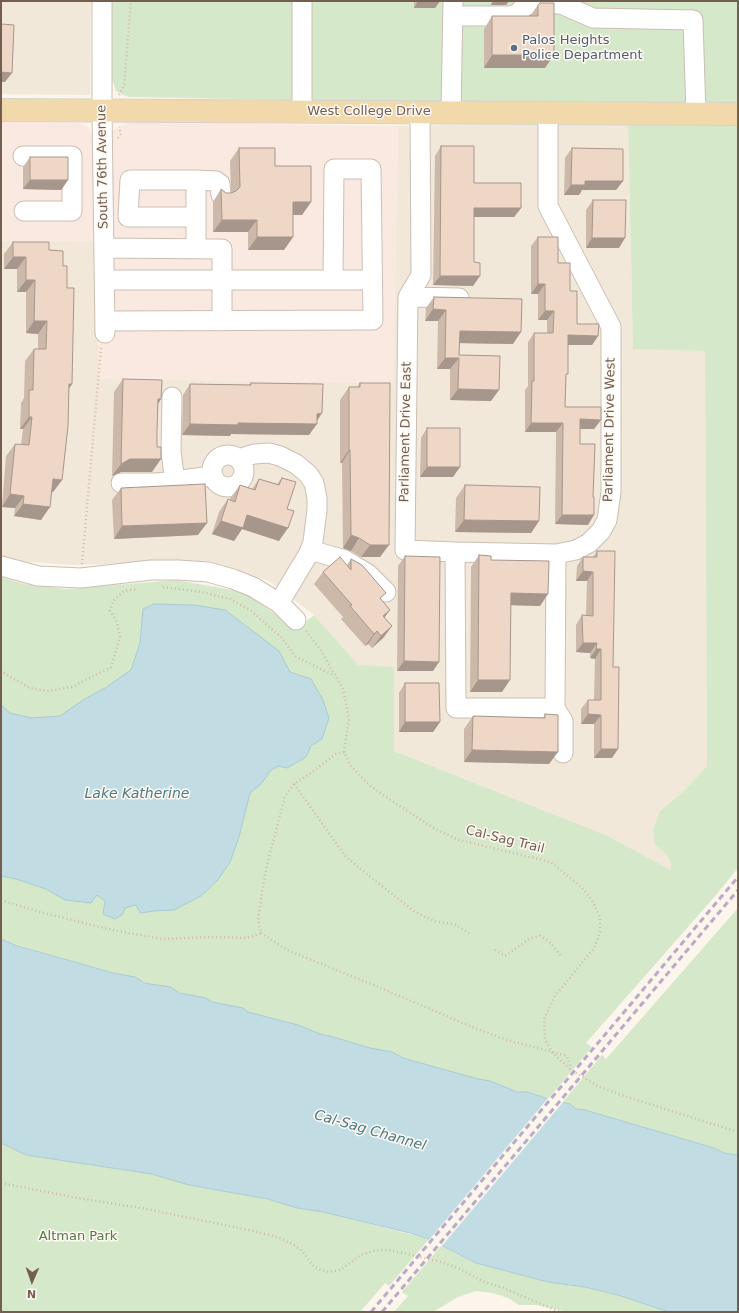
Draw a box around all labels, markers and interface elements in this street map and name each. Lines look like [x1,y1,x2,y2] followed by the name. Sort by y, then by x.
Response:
[522,33,642,64] place label: Palos Heights Police Department
[509,43,519,53] marker: Palos Heights Police Department
[307,104,431,120] street label: West College Drive
[94,105,112,229] street label: South 76th Avenue
[601,358,619,502] street label: Parliament Drive West
[397,362,415,502] street label: Parliament Drive East
[85,786,189,802] water label: Lake Katherine
[464,823,546,857] street label: Cal-Sag Trail
[312,1107,428,1155] water label: Cal-Sag Channel
[39,1229,117,1245] park label: Altman Park
[12,1261,52,1301] north arrow
[27,1287,36,1300] text: N

